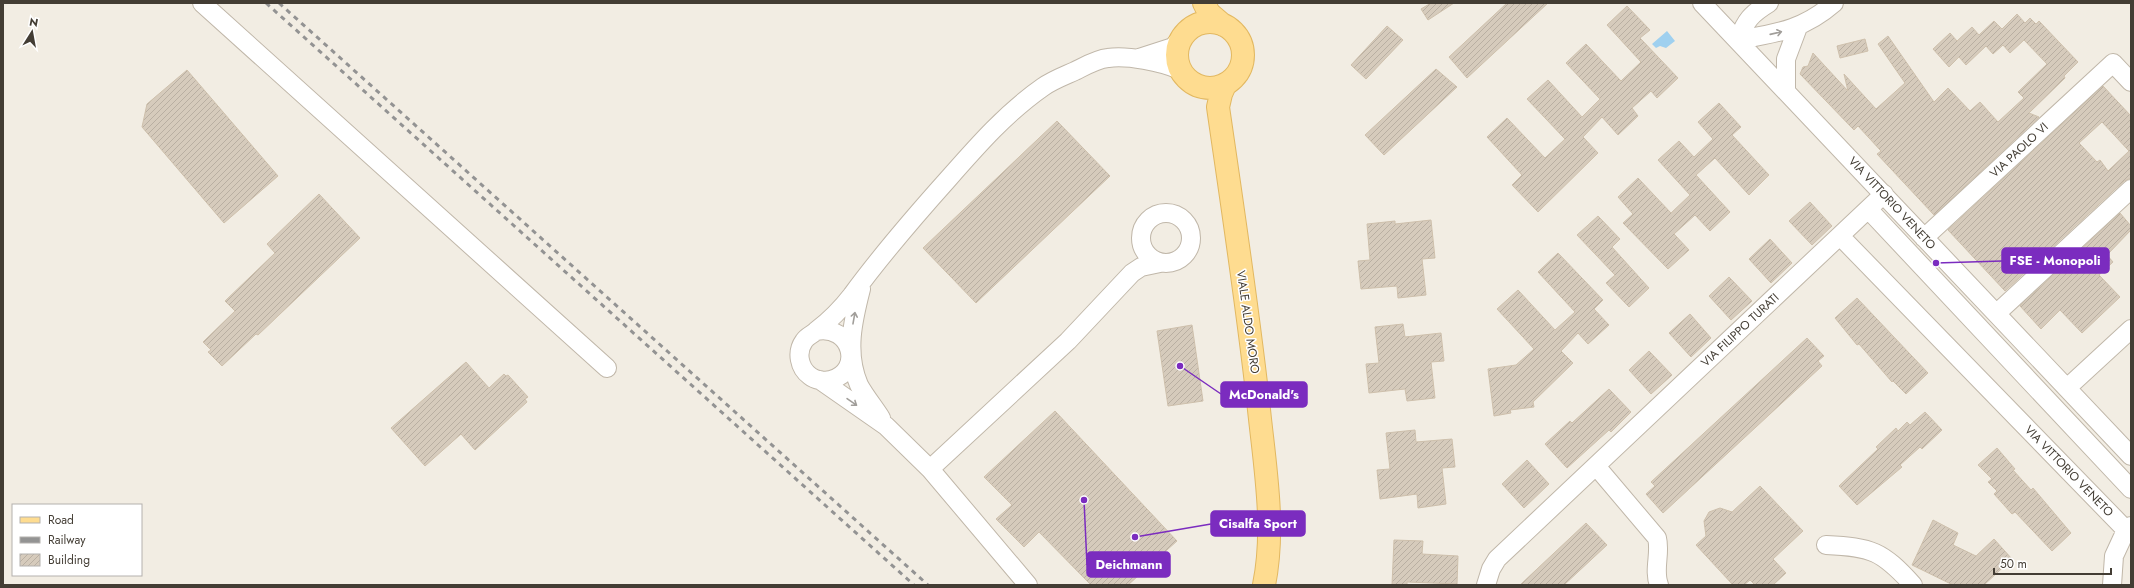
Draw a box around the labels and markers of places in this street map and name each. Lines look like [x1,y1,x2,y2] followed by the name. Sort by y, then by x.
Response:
[2002,248,2109,273] callout: FSE - Monopoli
[1221,382,1307,407] callout: McDonald's
[1211,511,1305,536] callout: Cisalfa Sport
[1087,552,1170,577] callout: Deichmann

